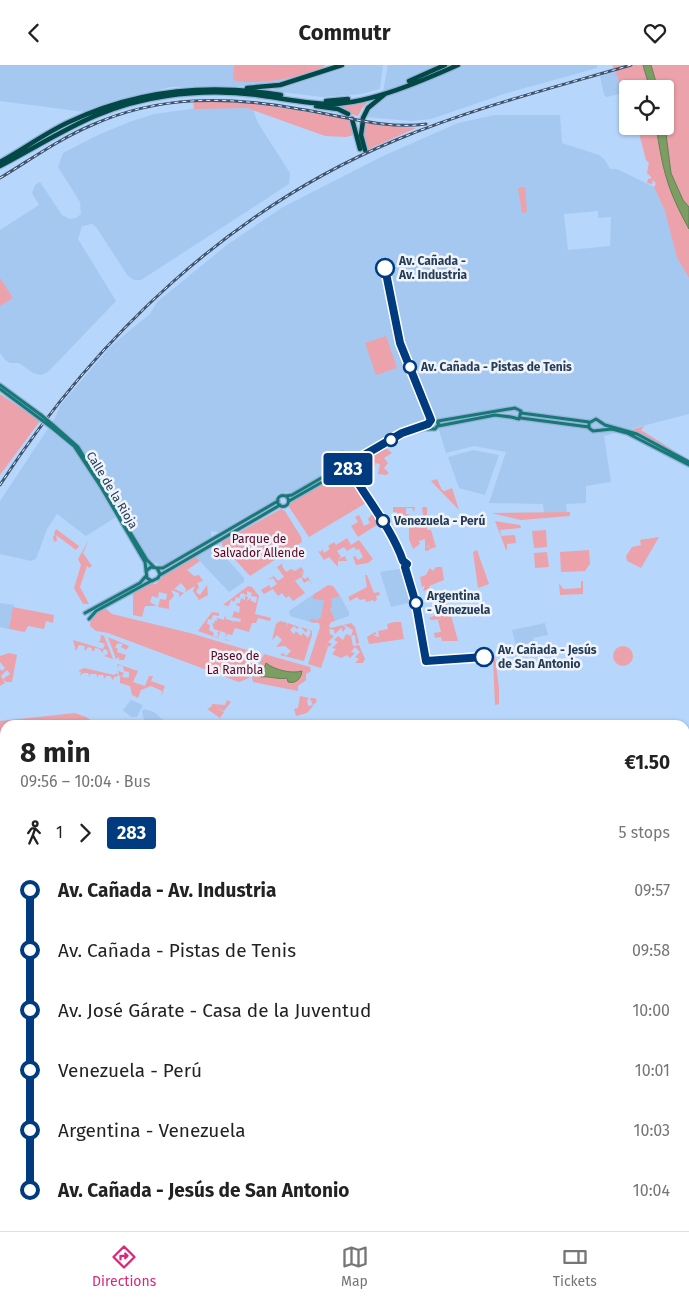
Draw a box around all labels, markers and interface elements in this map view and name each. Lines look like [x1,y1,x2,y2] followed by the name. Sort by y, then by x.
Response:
[20,19,48,47] icon: back
[298,19,391,46] text: Commutr
[641,19,669,47] icon: heart
[619,80,674,135] map controls
[619,80,674,135] button: locate
[398,254,468,282] place label: Av. Cañada - Av. Industria
[375,258,395,278] marker: Av. Cañada - Av. Industria
[403,360,417,374] marker: Av. Cañada - Pistas de Tenis
[420,360,572,374] place label: Av. Cañada - Pistas de Tenis
[384,433,398,447] unlabelled marker
[84,449,140,531] street label: Calle de la Rioja
[319,453,377,485] line badge: 283
[333,458,363,480] text: 283
[376,514,390,528] marker: Venezuela - Perú
[393,514,485,528] place label: Venezuela - Perú
[213,532,305,560] park label: Parque de Salvador Allende
[426,589,491,617] place label: Argentina - Venezuela
[409,596,423,610] marker: Argentina - Venezuela
[497,643,597,671] place label: Av. Cañada - Jesús de San Antonio
[474,647,494,667] marker: Av. Cañada - Jesús de San Antonio
[207,649,263,677] park label: Paseo de La Rambla
[20,736,91,769] text: 8 min
[624,751,670,774] text: €1.50
[20,772,150,791] text: 09:56 – 10:04 · Bus
[20,819,48,847] icon: walk
[71,819,99,847] icon: forward
[117,822,146,844] text: 283
[56,823,63,842] text: 1
[618,823,670,842] text: 5 stops
[58,879,276,902] text: Av. Cañada - Av. Industria
[634,881,670,900] text: 09:57
[58,939,296,962] text: Av. Cañada - Pistas de Tenis
[632,941,670,960] text: 09:58
[58,999,371,1022] text: Av. José Gárate - Casa de la Juventud
[632,1001,670,1020] text: 10:00
[58,1059,202,1082] text: Venezuela - Perú
[635,1061,670,1080] text: 10:01
[58,1119,246,1142] text: Argentina - Venezuela
[634,1121,670,1140] text: 10:03
[58,1179,349,1202] text: Av. Cañada - Jesús de San Antonio
[633,1181,670,1200] text: 10:04
[92,1243,156,1290] tab: Directions
[341,1243,369,1290] tab: Map
[553,1243,597,1290] tab: Tickets

